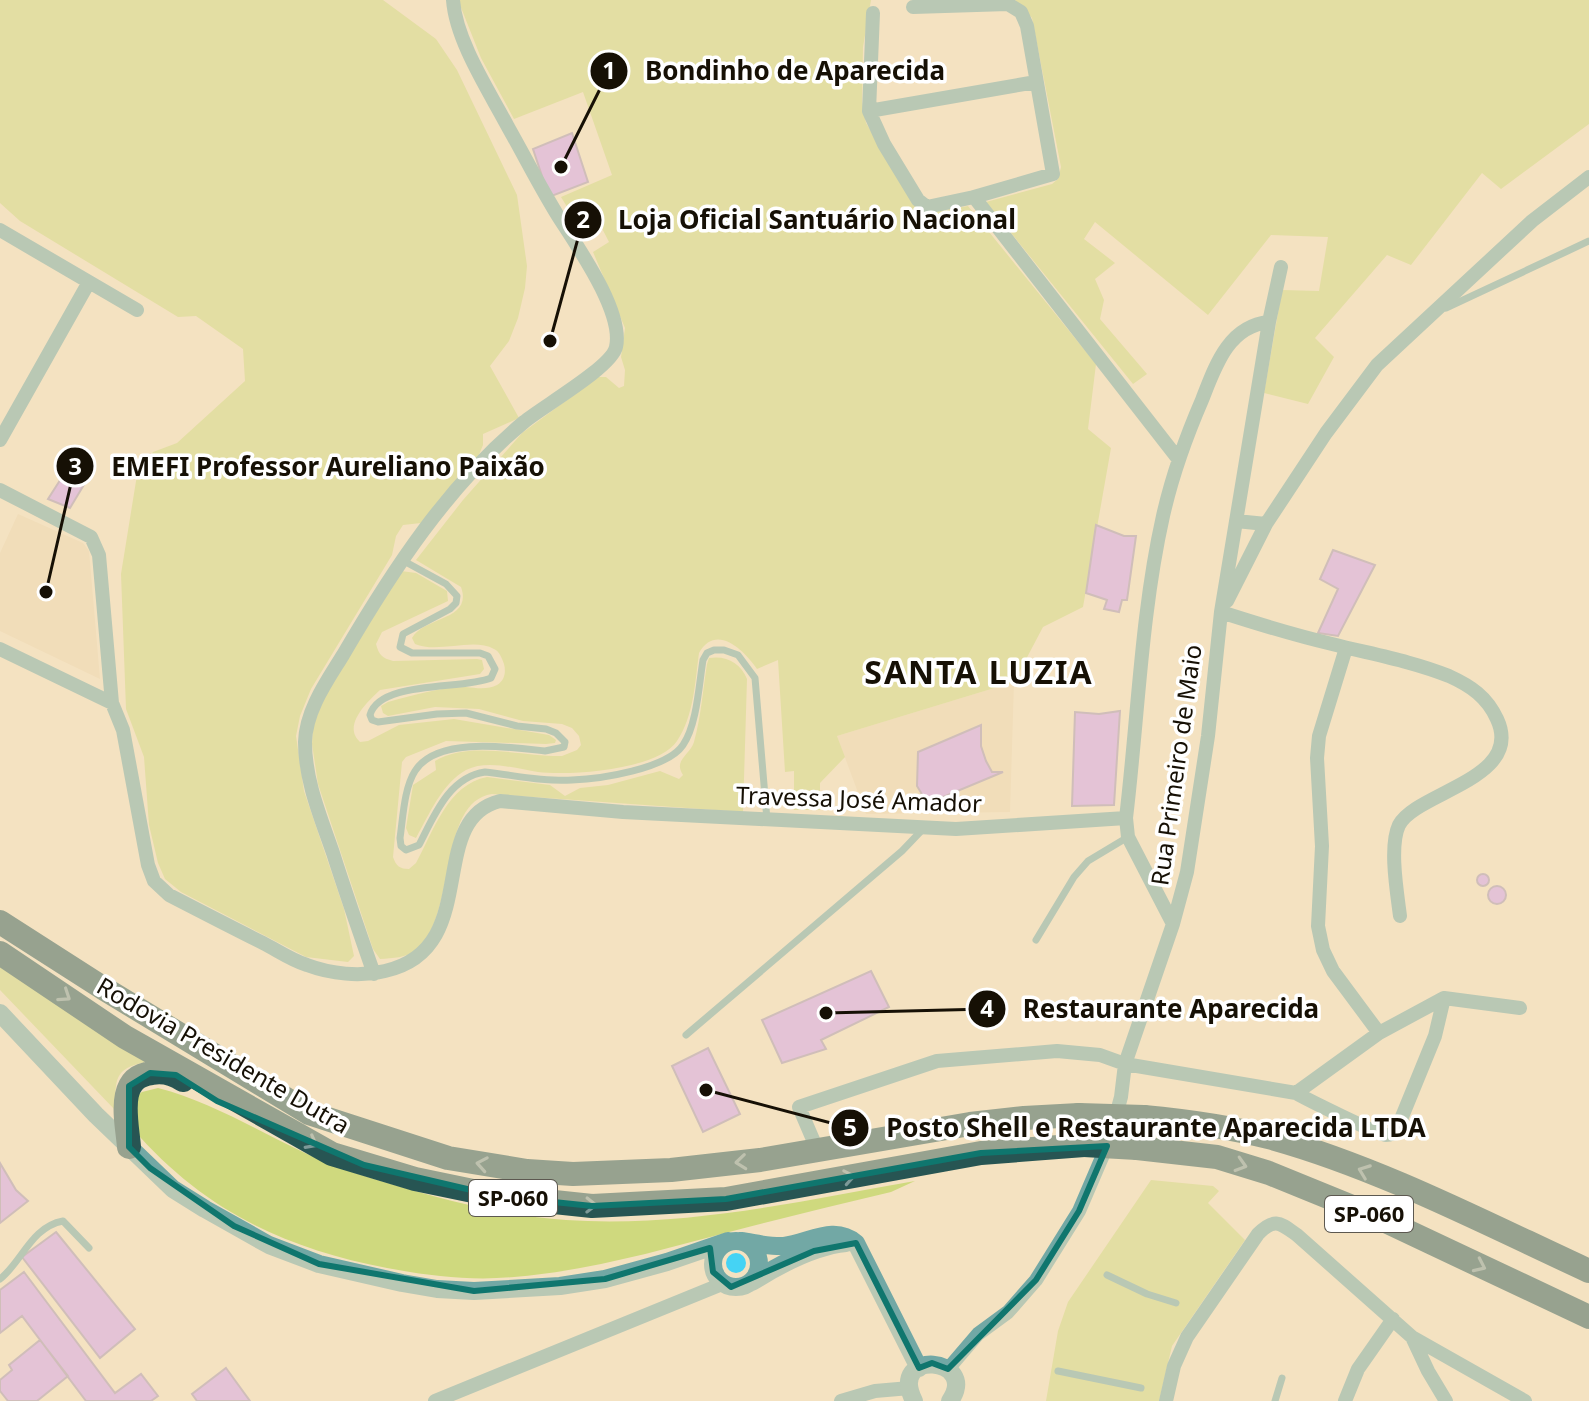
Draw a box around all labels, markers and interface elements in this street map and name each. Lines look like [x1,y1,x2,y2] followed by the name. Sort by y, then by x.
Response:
[589,46,961,96] callout: Bondinho de Aparecida
[645,52,945,88] text: Bondinho de Aparecida
[602,53,616,86] text: 1
[563,195,1032,245] callout: Loja Oficial Santuário Nacional
[618,201,1016,237] text: Loja Oficial Santuário Nacional
[576,202,590,235] text: 2
[55,441,561,491] callout: EMEFI Professor Aureliano Paixão
[111,448,545,484] text: EMEFI Professor Aureliano Paixão
[68,449,82,482] text: 3
[1142,642,1209,887] street label: Rua Primeiro de Maio
[864,650,1094,693] district label: SANTA LUZIA
[735,778,983,819] street label: Travessa José Amador
[91,969,356,1141] street label: Rodovia Presidente Dutra
[967,984,1335,1034] callout: Restaurante Aparecida
[56,986,70,1001] one-way arrow
[1023,990,1319,1026] text: Restaurante Aparecida
[980,991,994,1024] text: 4
[830,1103,1442,1153] callout: Posto Shell e Restaurante Aparecida LTDA
[886,1109,1426,1145] text: Posto Shell e Restaurante Aparecida LTDA
[843,1110,857,1143] text: 5
[304,1134,318,1149] one-way arrow
[734,1153,747,1170] one-way arrow
[1233,1155,1247,1171] one-way arrow
[475,1156,489,1173] one-way arrow
[1358,1164,1372,1181] one-way arrow
[842,1169,856,1186] one-way arrow
[469,1180,557,1216] road number: SP-060
[585,1196,598,1214] one-way arrow
[1325,1196,1413,1232] road number: SP-060
[1472,1256,1487,1272] one-way arrow

